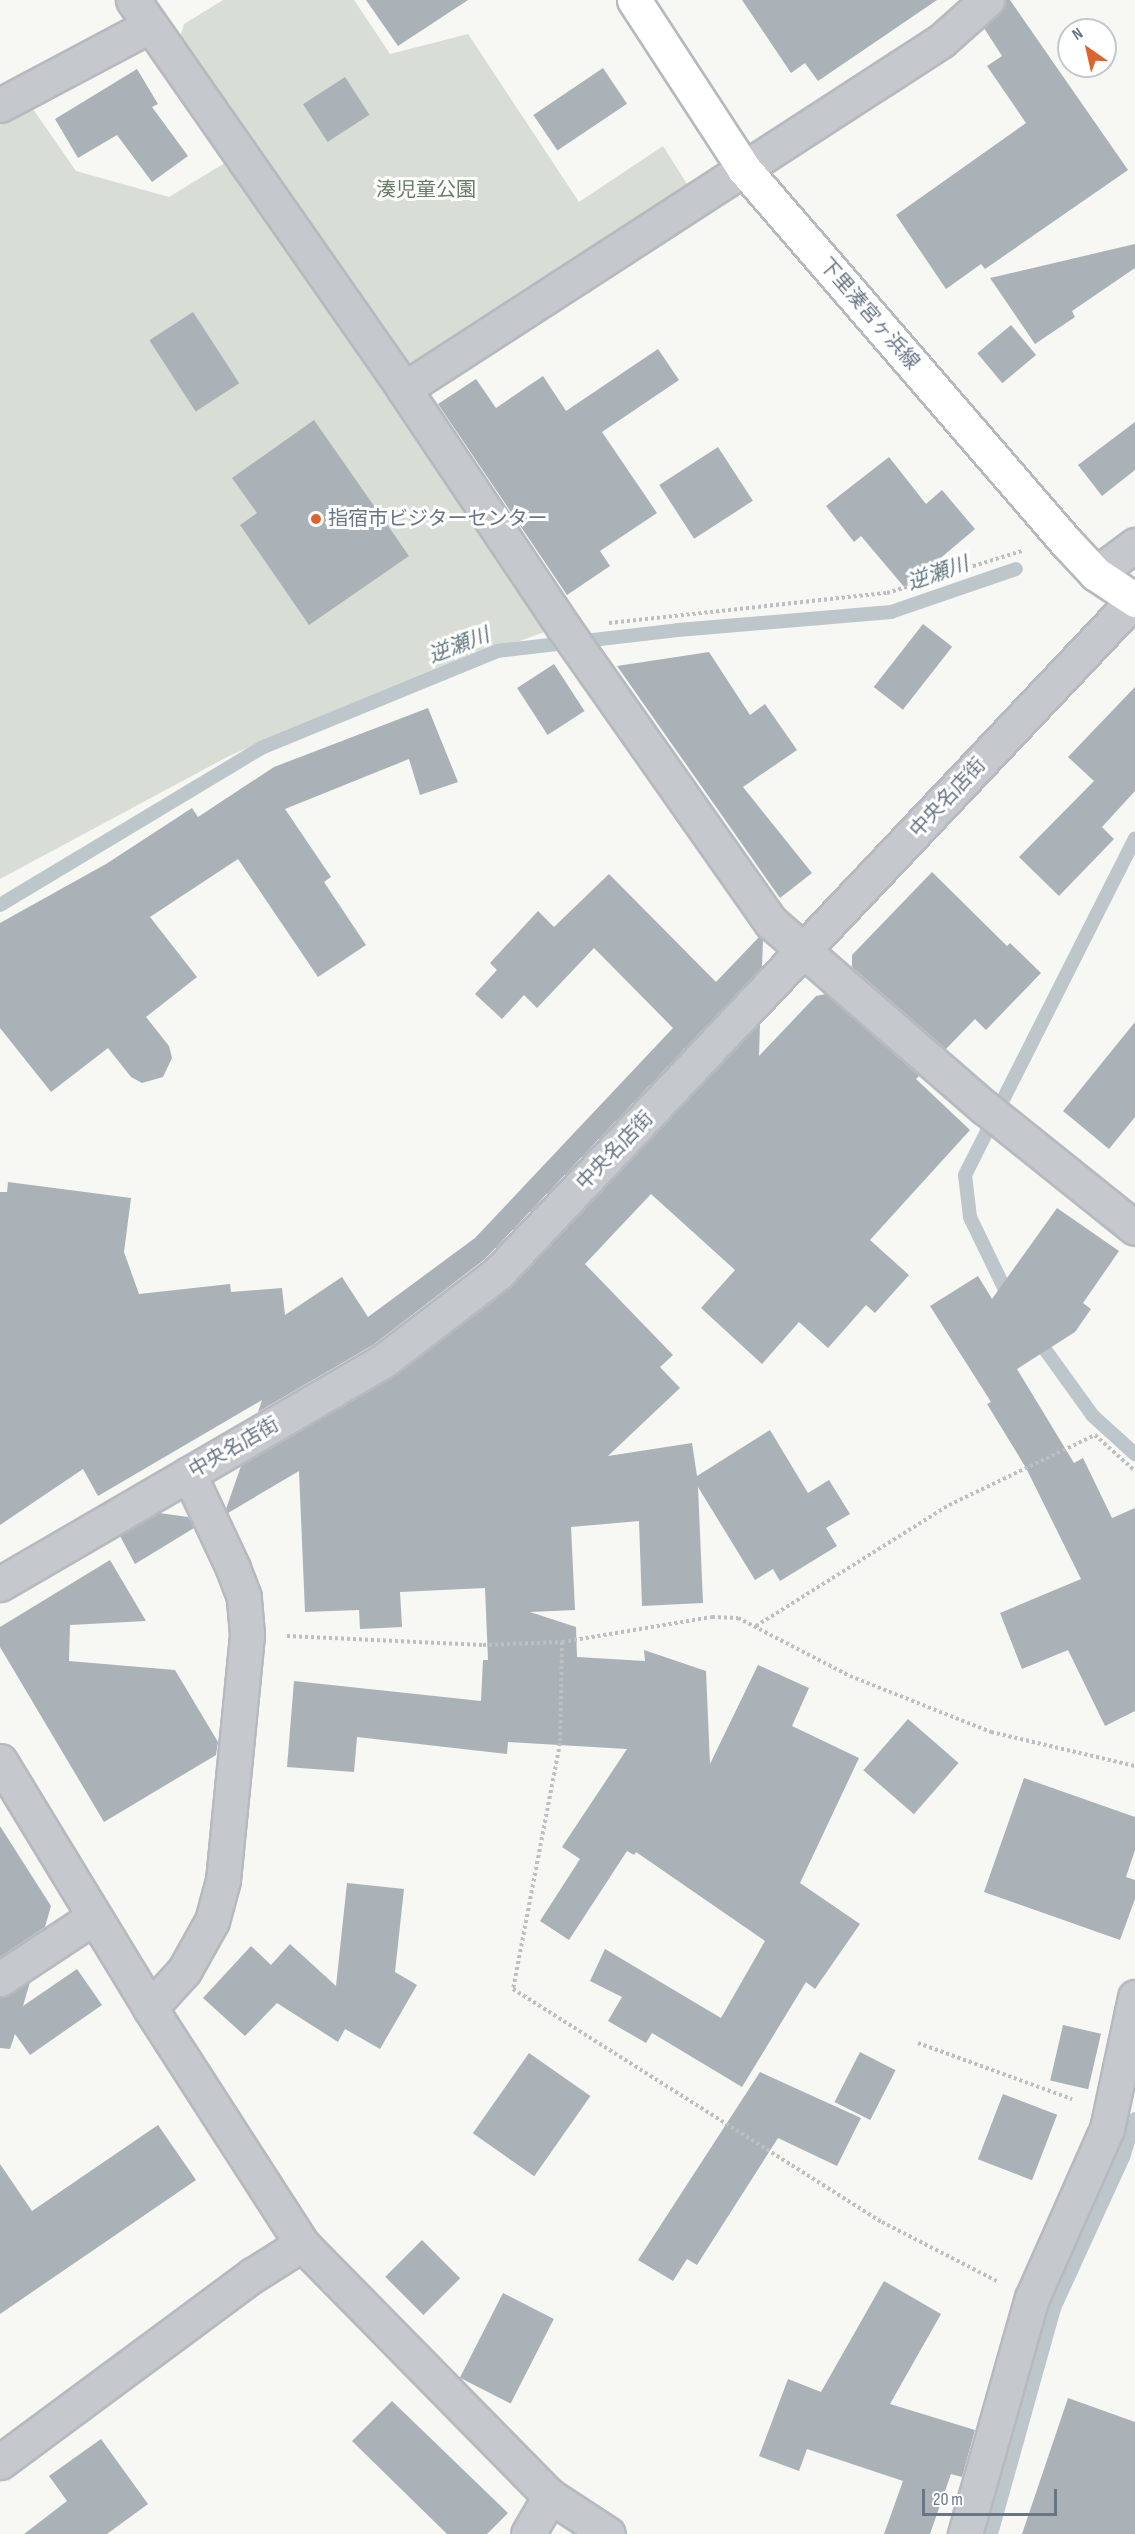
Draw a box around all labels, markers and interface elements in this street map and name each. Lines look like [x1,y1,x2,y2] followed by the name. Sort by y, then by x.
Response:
[1057,18,1117,78] north arrow
[1069,24,1087,45] text: N
[376,178,476,202] park label: 湊児童公園
[814,253,924,375] street label: 下里湊宮ヶ浜線
[328,507,548,531] place label: 指宿市ビジターセンター
[309,512,323,526] marker: 指宿市ビジターセンター
[904,552,972,596] water label: 逆瀬川
[425,623,493,669] water label: 逆瀬川
[905,753,991,843] street label: 中央名店街
[572,1107,658,1195] street label: 中央名店街
[185,1413,283,1483] street label: 中央名店街
[925,2477,1060,2515] scale bar
[933,2489,963,2510] text: 20 m

